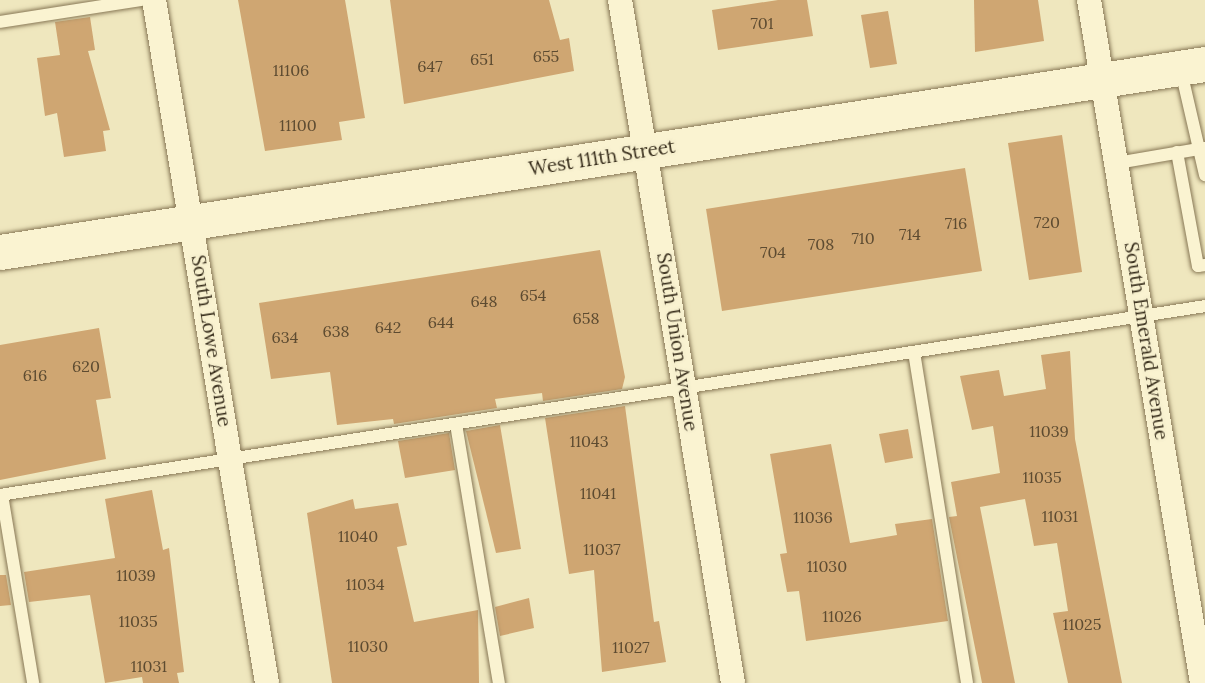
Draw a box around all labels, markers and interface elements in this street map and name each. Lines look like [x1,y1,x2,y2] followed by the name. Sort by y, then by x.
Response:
[750,13,774,33] house number: 701
[533,46,559,66] house number: 655
[470,49,494,69] house number: 651
[417,56,443,76] house number: 647
[273,60,309,80] house number: 11106
[279,115,317,135] house number: 11100
[527,135,677,181] street label: West 111th Street
[1034,212,1060,232] house number: 720
[945,213,967,233] house number: 716
[899,224,921,244] house number: 714
[851,228,875,248] house number: 710
[808,234,834,254] house number: 708
[1119,240,1173,442] street label: South Emerald Avenue
[760,242,786,262] house number: 704
[652,251,702,433] street label: South Union Avenue
[186,253,236,429] street label: South Lowe Avenue
[520,285,546,305] house number: 654
[471,291,497,311] house number: 648
[573,308,599,328] house number: 658
[428,312,454,332] house number: 644
[375,317,401,337] house number: 642
[322,321,350,341] house number: 638
[272,327,298,347] house number: 634
[72,356,100,376] house number: 620
[23,365,47,385] house number: 616
[1029,421,1069,441] house number: 11039
[569,431,609,451] house number: 11043
[1022,467,1062,487] house number: 11035
[580,483,616,503] house number: 11041
[1042,506,1078,526] house number: 11031
[793,507,833,527] house number: 11036
[338,526,378,546] house number: 11040
[583,539,621,559] house number: 11037
[807,556,847,576] house number: 11030
[116,565,156,585] house number: 11039
[345,574,385,594] house number: 11034
[822,606,862,626] house number: 11026
[118,611,158,631] house number: 11035
[1063,614,1101,634] house number: 11025
[348,636,388,656] house number: 11030
[612,637,650,657] house number: 11027
[131,656,167,676] house number: 11031

